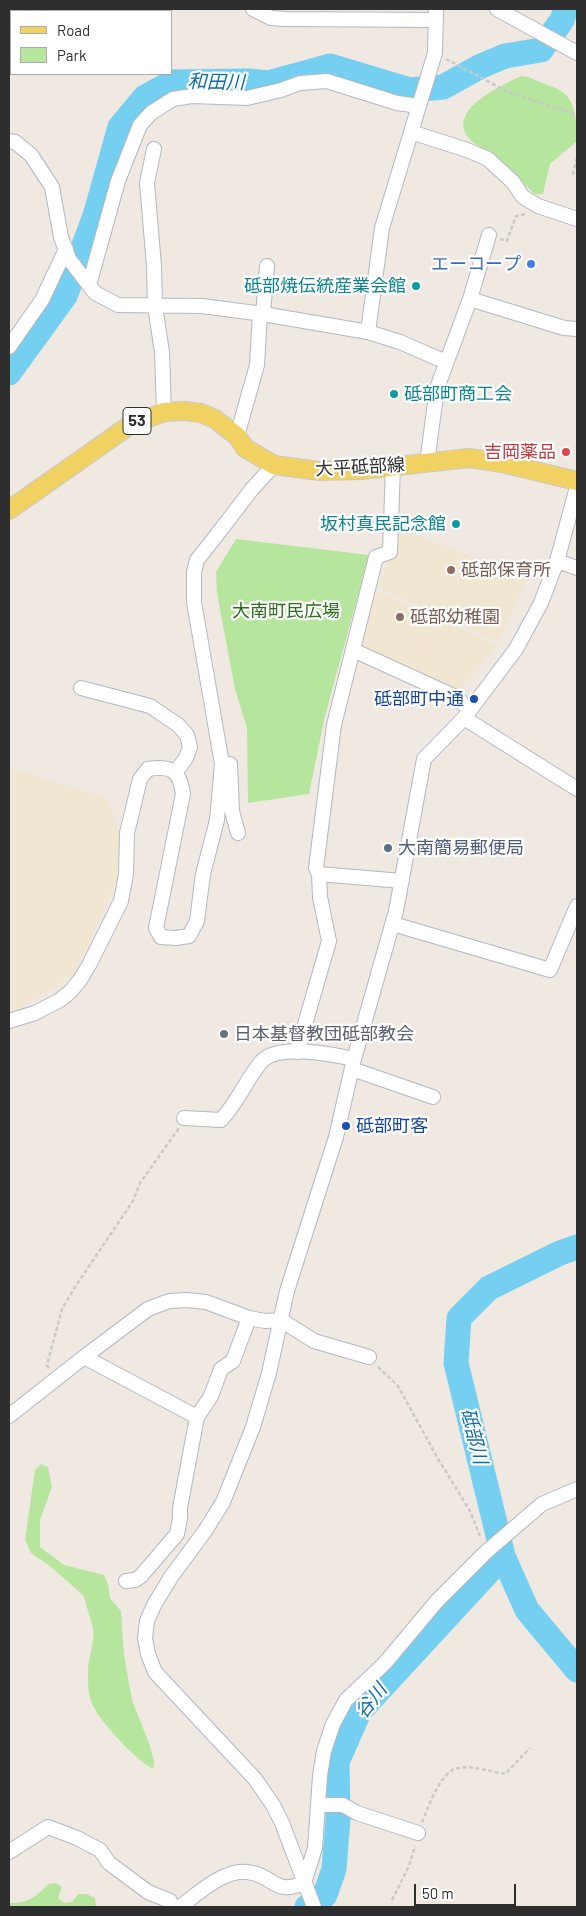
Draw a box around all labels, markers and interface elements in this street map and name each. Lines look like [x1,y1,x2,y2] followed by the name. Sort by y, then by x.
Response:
[10,10,172,75] legend
[57,21,90,39] text: Road
[57,46,86,64] text: Park
[187,70,245,94] water label: 和田川
[431,253,521,275] place label: エーコープ
[525,258,537,270] marker: エーコープ
[244,275,406,297] place label: 砥部焼伝統産業会館
[410,280,422,292] marker: 砥部焼伝統産業会館
[404,383,512,405] place label: 砥部町商工会
[388,388,400,400] marker: 砥部町商工会
[123,408,151,434] road number: 53
[484,441,556,463] place label: 吉岡薬品
[560,446,572,458] marker: 吉岡薬品
[314,454,406,480] street label: 大平砥部線
[320,513,446,535] place label: 坂村真民記念館
[450,518,462,530] marker: 坂村真民記念館
[461,559,551,581] place label: 砥部保育所
[445,564,457,576] marker: 砥部保育所
[232,600,340,622] park label: 大南町民広場
[410,606,500,628] place label: 砥部幼稚園
[394,611,406,623] marker: 砥部幼稚園
[374,688,464,710] place label: 砥部町中通
[468,693,480,705] marker: 砥部町中通
[398,837,524,859] place label: 大南簡易郵便局
[382,842,394,854] marker: 大南簡易郵便局
[234,1023,414,1045] place label: 日本基督教団砥部教会
[218,1028,230,1040] marker: 日本基督教団砥部教会
[356,1115,428,1137] place label: 砥部町客
[340,1120,352,1132] marker: 砥部町客
[456,1406,492,1466] water label: 砥部川
[350,1679,392,1723] water label: 谷川
[416,1874,518,1906] scale bar
[422,1884,454,1902] text: 50 m

